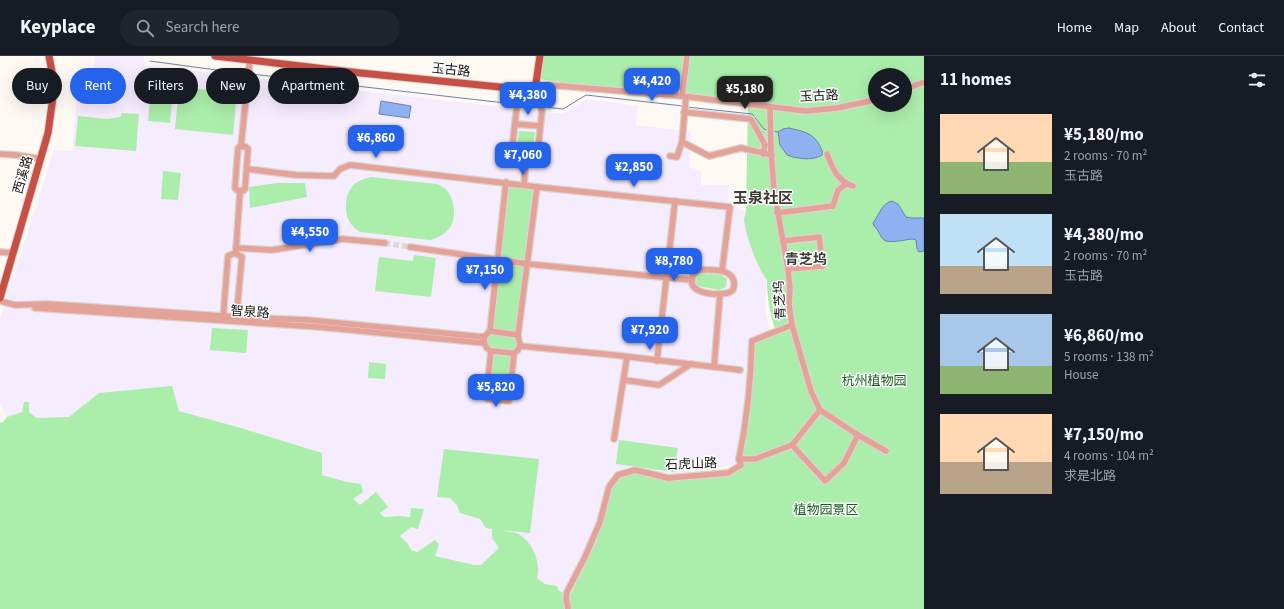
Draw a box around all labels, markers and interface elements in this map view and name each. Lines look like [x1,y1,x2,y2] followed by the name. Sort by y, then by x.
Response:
[120,10,400,46] search box
[20,14,96,41] text: Keyplace
[134,17,156,39] icon: search
[166,17,240,38] text: Search here
[1057,18,1092,38] text: Home
[1114,18,1139,38] text: Map
[1161,18,1196,38] text: About
[1218,18,1264,38] text: Contact
[431,59,471,81] street label: 玉古路
[12,68,62,104] chip: Buy
[70,68,126,104] chip: Rent
[134,68,198,104] chip: Filters
[206,68,260,104] chip: New
[268,68,359,104] chip: Apartment
[619,68,685,102] pin: ¥4,420
[868,68,912,112] map controls
[868,68,912,112] button: layers
[940,68,1011,92] text: 11 homes
[1246,69,1268,91] icon: filters
[633,72,671,90] text: ¥4,420
[712,76,778,110] pin: ¥5,180
[726,80,764,98] text: ¥5,180
[495,82,561,116] pin: ¥4,380
[509,86,547,104] text: ¥4,380
[799,86,839,106] street label: 玉古路
[1064,123,1144,147] text: ¥5,180/mo
[343,125,409,159] pin: ¥6,860
[357,129,395,147] text: ¥6,860
[972,130,1020,178] icon: home
[490,142,556,176] pin: ¥7,060
[504,146,542,164] text: ¥7,060
[1064,147,1147,165] text: 2 rooms · 70 m²
[9,154,37,196] street label: 西溪路
[601,154,667,188] pin: ¥2,850
[615,158,653,176] text: ¥2,850
[1064,167,1103,185] text: 玉古路
[733,188,793,209] district label: 玉泉社区
[277,219,343,253] pin: ¥4,550
[291,223,329,241] text: ¥4,550
[1064,223,1144,247] text: ¥4,380/mo
[972,230,1020,278] icon: home
[1064,247,1147,265] text: 2 rooms · 70 m²
[641,248,707,282] pin: ¥8,780
[785,250,827,270] district label: 青芝坞
[655,252,693,270] text: ¥8,780
[452,257,518,291] pin: ¥7,150
[466,261,504,279] text: ¥7,150
[1064,267,1103,285] text: 玉古路
[770,280,790,320] street label: 青芝坞
[230,302,270,322] street label: 智泉路
[617,317,683,351] pin: ¥7,920
[631,321,669,339] text: ¥7,920
[1064,324,1144,348] text: ¥6,860/mo
[972,330,1020,378] icon: home
[1064,348,1154,366] text: 5 rooms · 138 m²
[1064,366,1099,384] text: House
[841,372,907,390] park label: 杭州植物园
[463,374,529,408] pin: ¥5,820
[477,378,515,396] text: ¥5,820
[1064,423,1144,447] text: ¥7,150/mo
[972,430,1020,478] icon: home
[1064,447,1154,465] text: 4 rooms · 104 m²
[665,454,717,474] street label: 石虎山路
[1064,467,1116,485] text: 求是北路
[793,501,859,519] park label: 植物园景区

